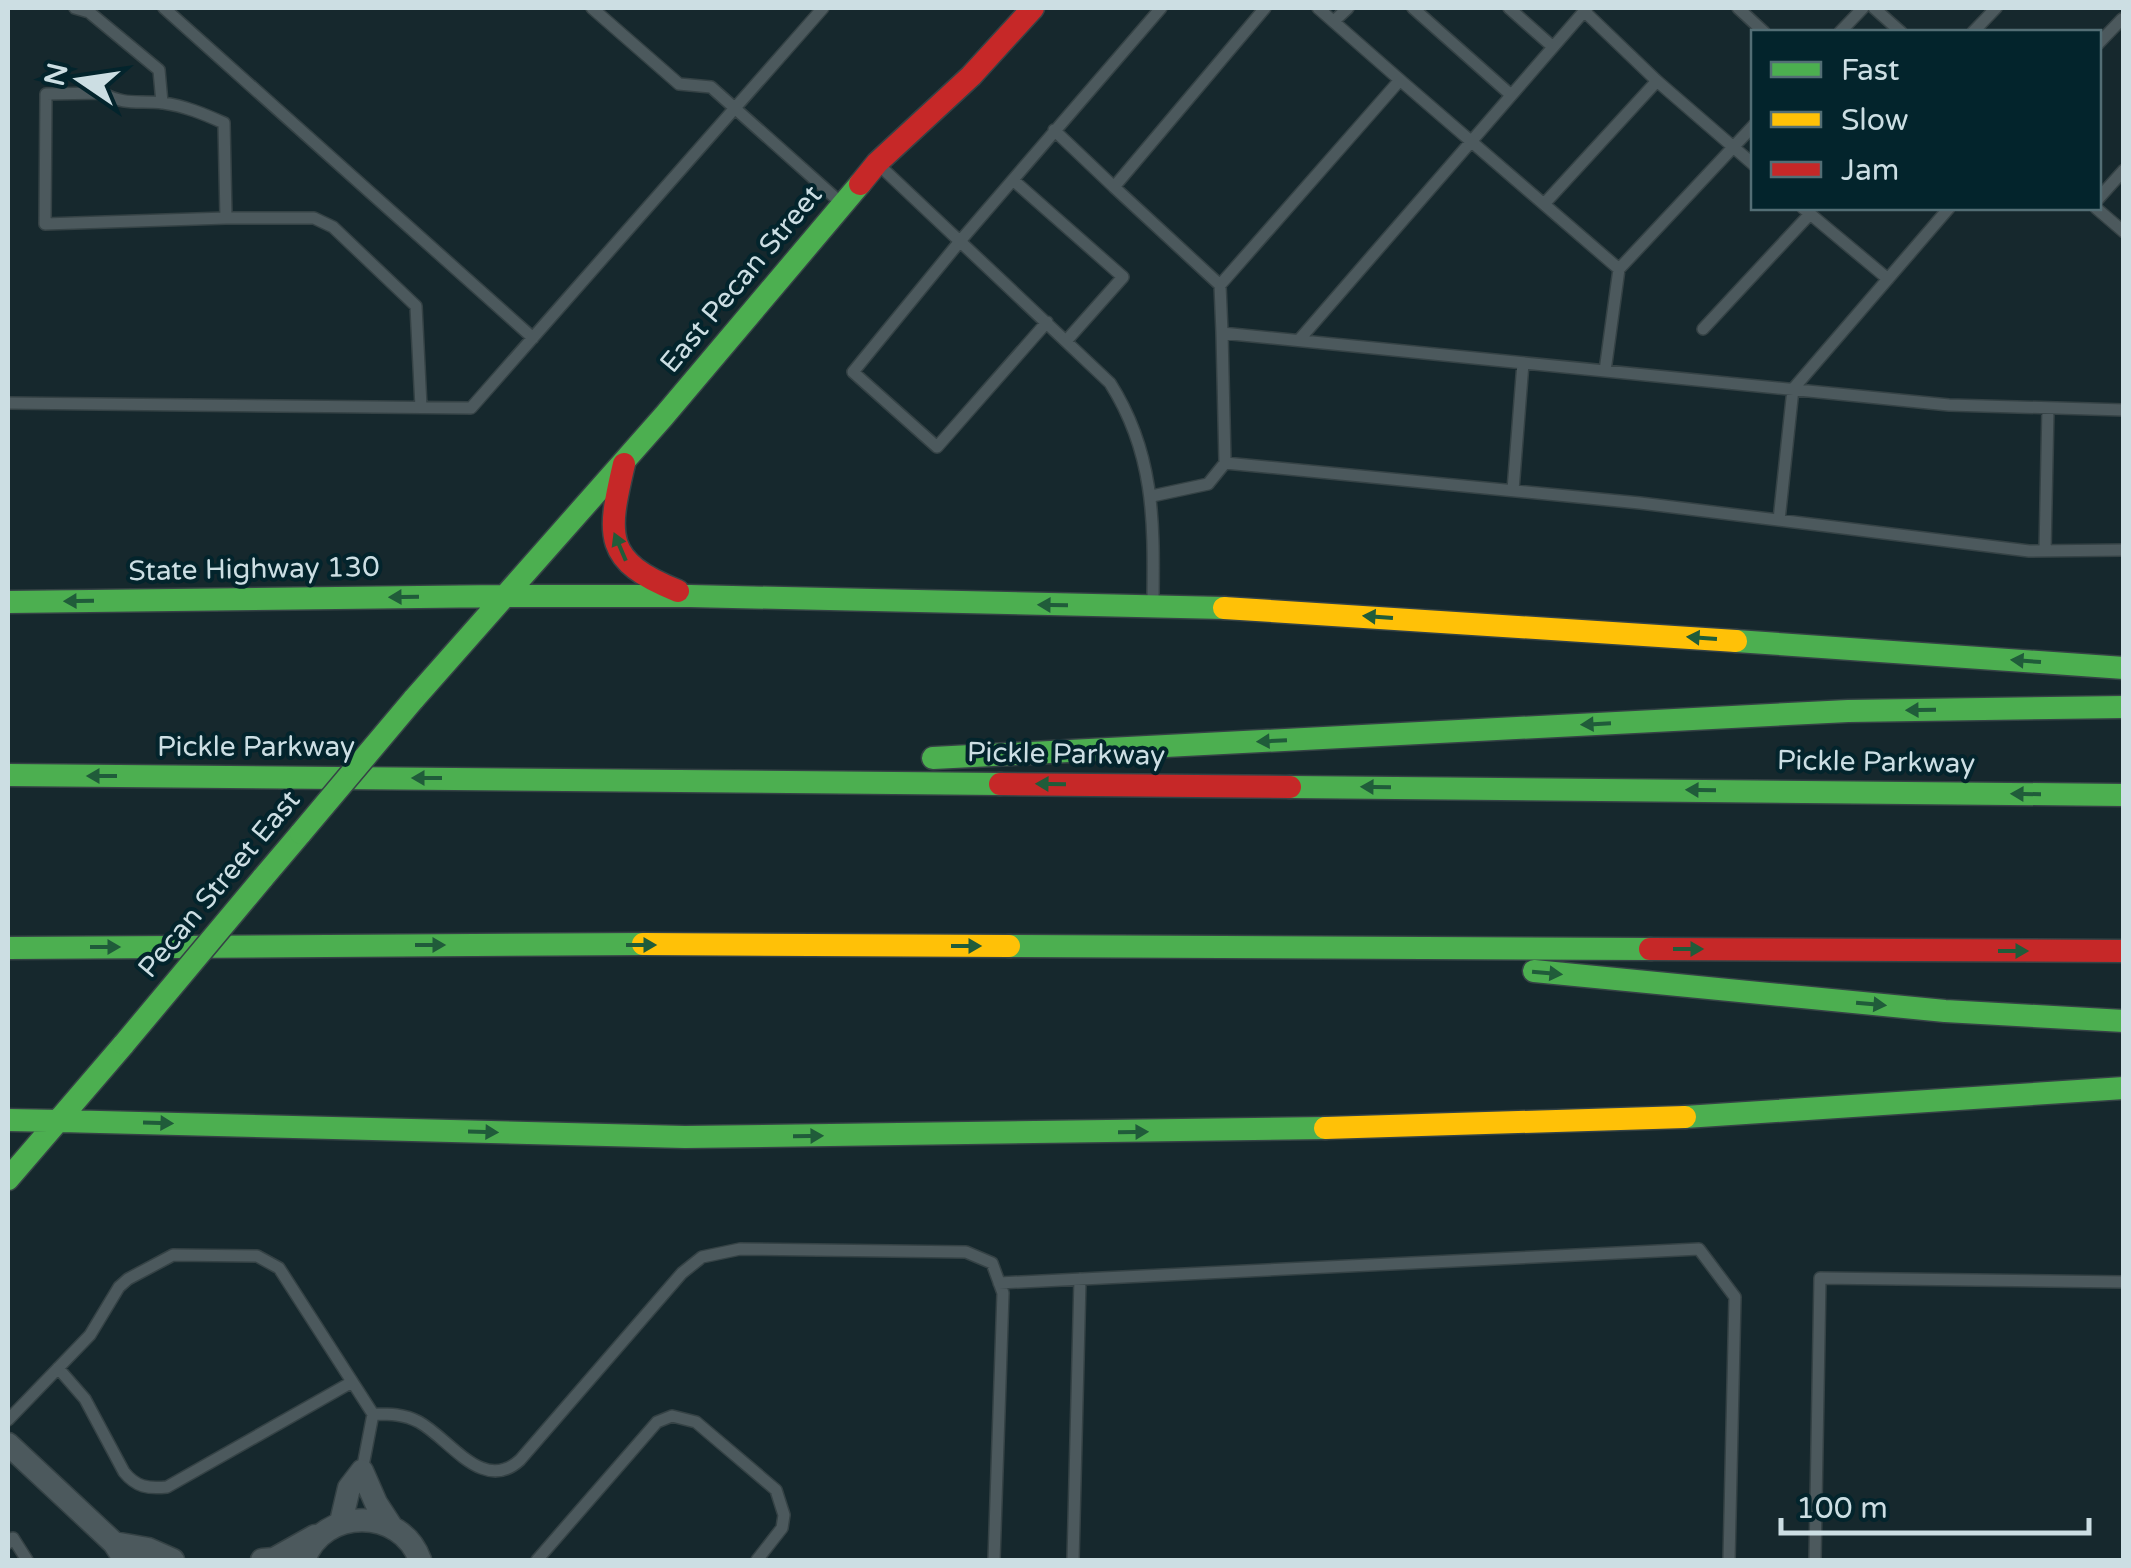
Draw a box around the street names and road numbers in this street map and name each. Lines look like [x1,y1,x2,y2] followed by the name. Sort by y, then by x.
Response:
[653,178,829,380] street label: East Pecan Street
[128,550,380,588] street label: State Highway 130
[157,730,355,764] street label: Pickle Parkway
[967,735,1165,773] street label: Pickle Parkway
[1777,743,1975,781] street label: Pickle Parkway
[131,783,307,985] street label: Pecan Street East

